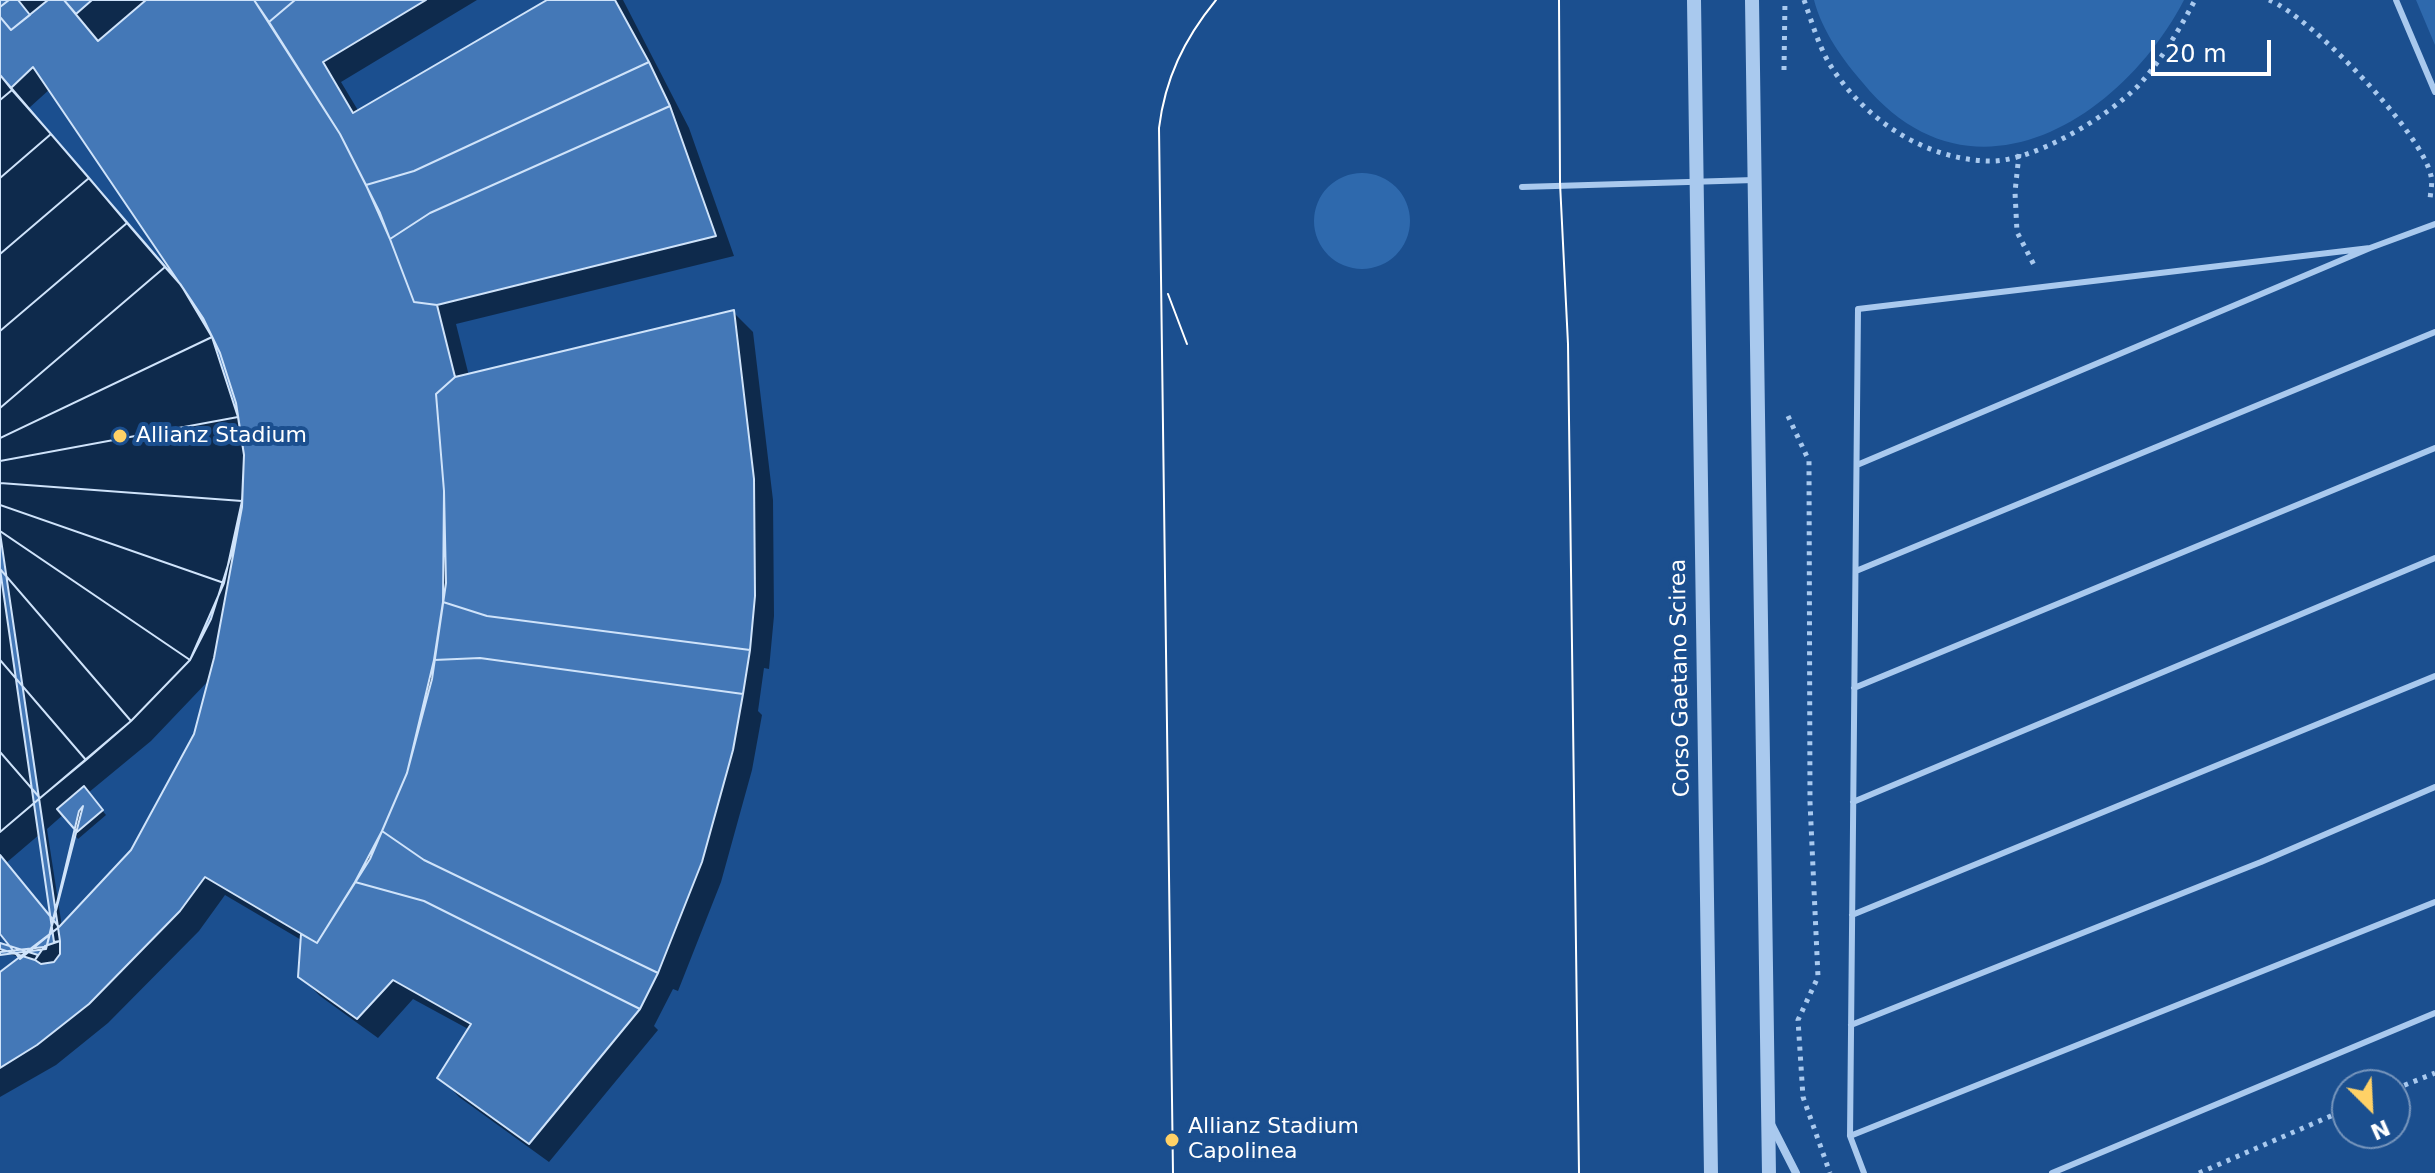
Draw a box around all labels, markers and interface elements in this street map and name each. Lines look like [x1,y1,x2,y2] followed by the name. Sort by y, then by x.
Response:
[2155,24,2275,74] scale bar
[2165,40,2227,68] text: 20 m
[136,423,307,449] place label: Allianz Stadium
[111,427,129,445] marker: Allianz Stadium
[1666,559,1696,797] street label: Corso Gaetano Scirea
[2331,1069,2411,1149] north arrow
[1188,1114,1359,1166] place label: Allianz Stadium Capolinea
[2367,1114,2394,1145] text: N
[1163,1131,1181,1149] marker: Allianz Stadium Capolinea

